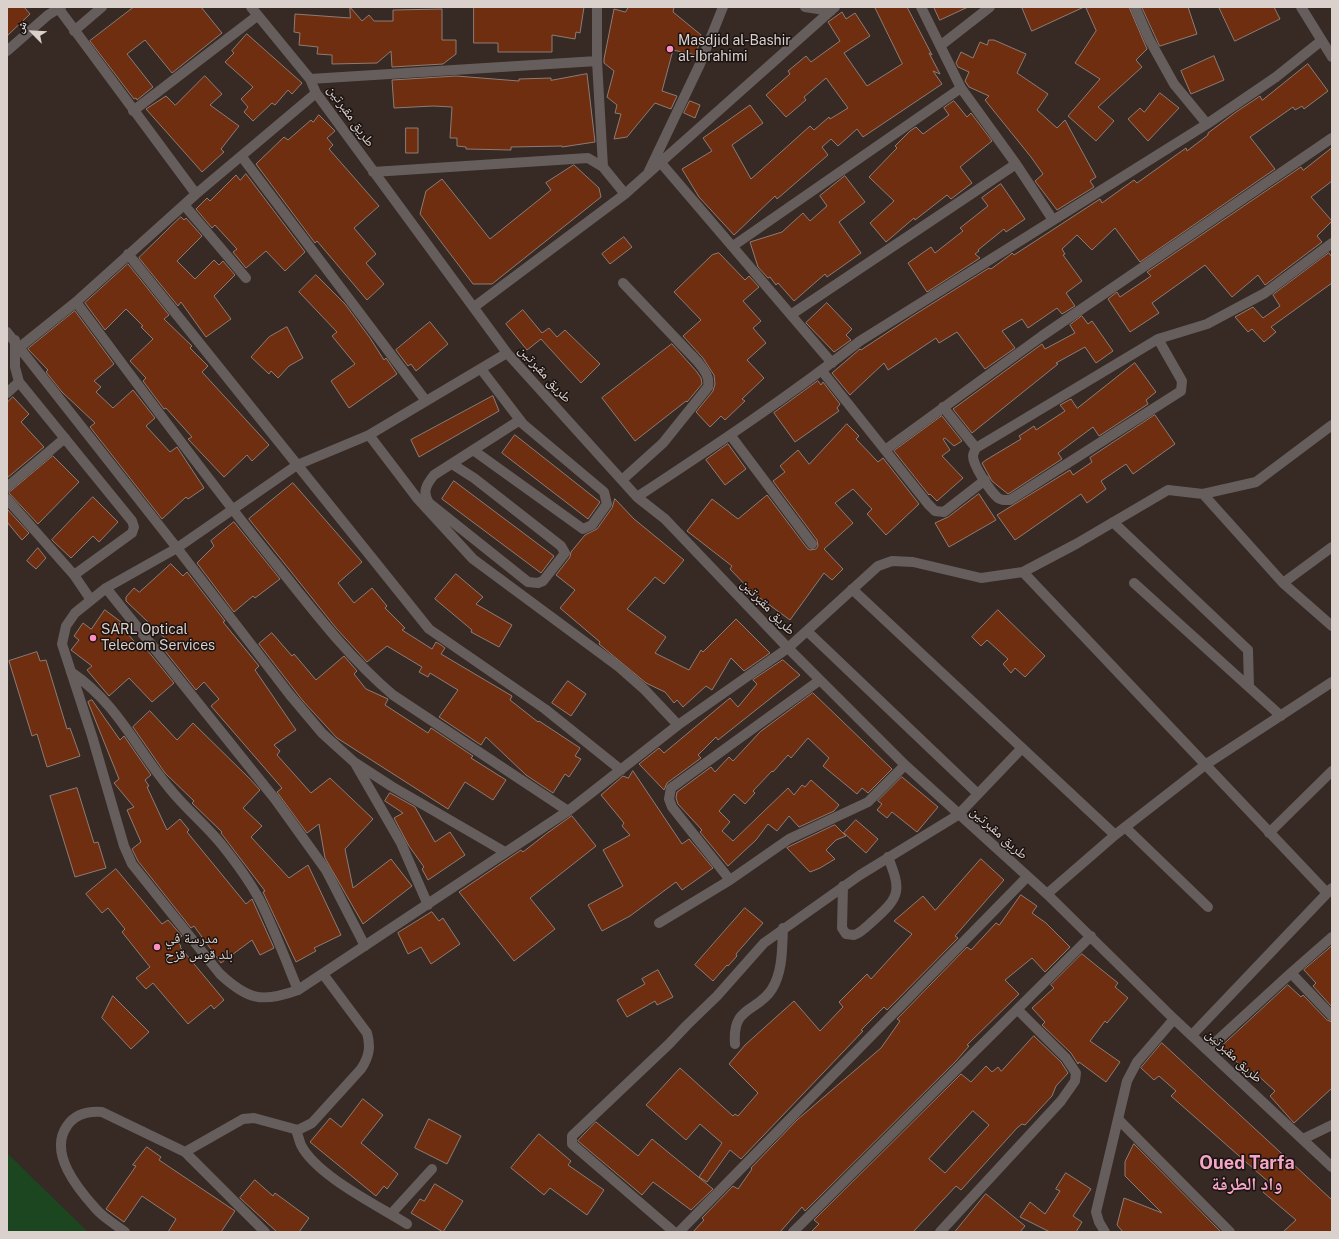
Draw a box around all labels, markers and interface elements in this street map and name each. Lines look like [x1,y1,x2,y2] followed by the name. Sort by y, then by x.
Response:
[12,12,52,52] north arrow
[13,19,29,35] text: ش
[678,33,791,66] place label: Masdjid al-Bashir al-Ibrahimi
[665,44,675,54] marker: Masdjid al-Bashir al-Ibrahimi
[324,82,378,150] street label: طريق مقبرتين
[515,342,575,406] street label: طريق مقبرتين
[737,575,799,639] street label: طريق مقبرتين
[101,622,215,654] place label: SARL Optical Telecom Services
[88,633,98,643] marker: SARL Optical Telecom Services
[967,803,1031,863] street label: طريق مقبرتين
[165,931,233,964] place label: مدرسة في بلد قوس قزح
[152,942,162,952] marker: مدرسة في بلد قوس قزح
[1202,1025,1266,1087] street label: طريق مقبرتين
[1199,1152,1295,1194] district label: Oued Tarfa واد الطرفة

